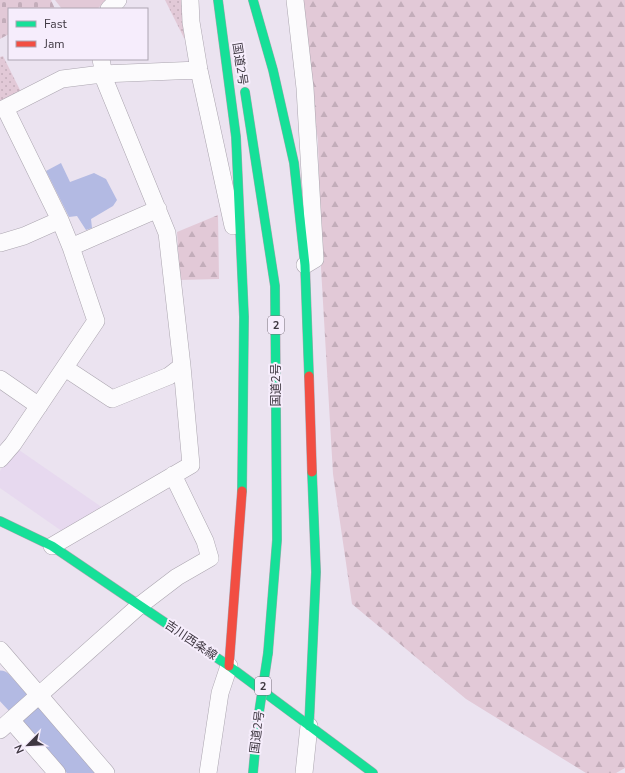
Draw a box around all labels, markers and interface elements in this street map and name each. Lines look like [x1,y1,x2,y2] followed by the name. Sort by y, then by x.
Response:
[8,8,148,60] legend
[44,16,67,32] text: Fast
[43,36,65,52] text: Jam
[229,41,251,87] street label: 国道2号
[268,316,284,334] road number: 2
[268,363,284,407] street label: 国道2号
[162,617,220,663] street label: 吉川西条線
[255,677,271,695] road number: 2
[246,710,268,754] street label: 国道2号
[8,725,48,765] north arrow
[11,742,28,756] text: N

